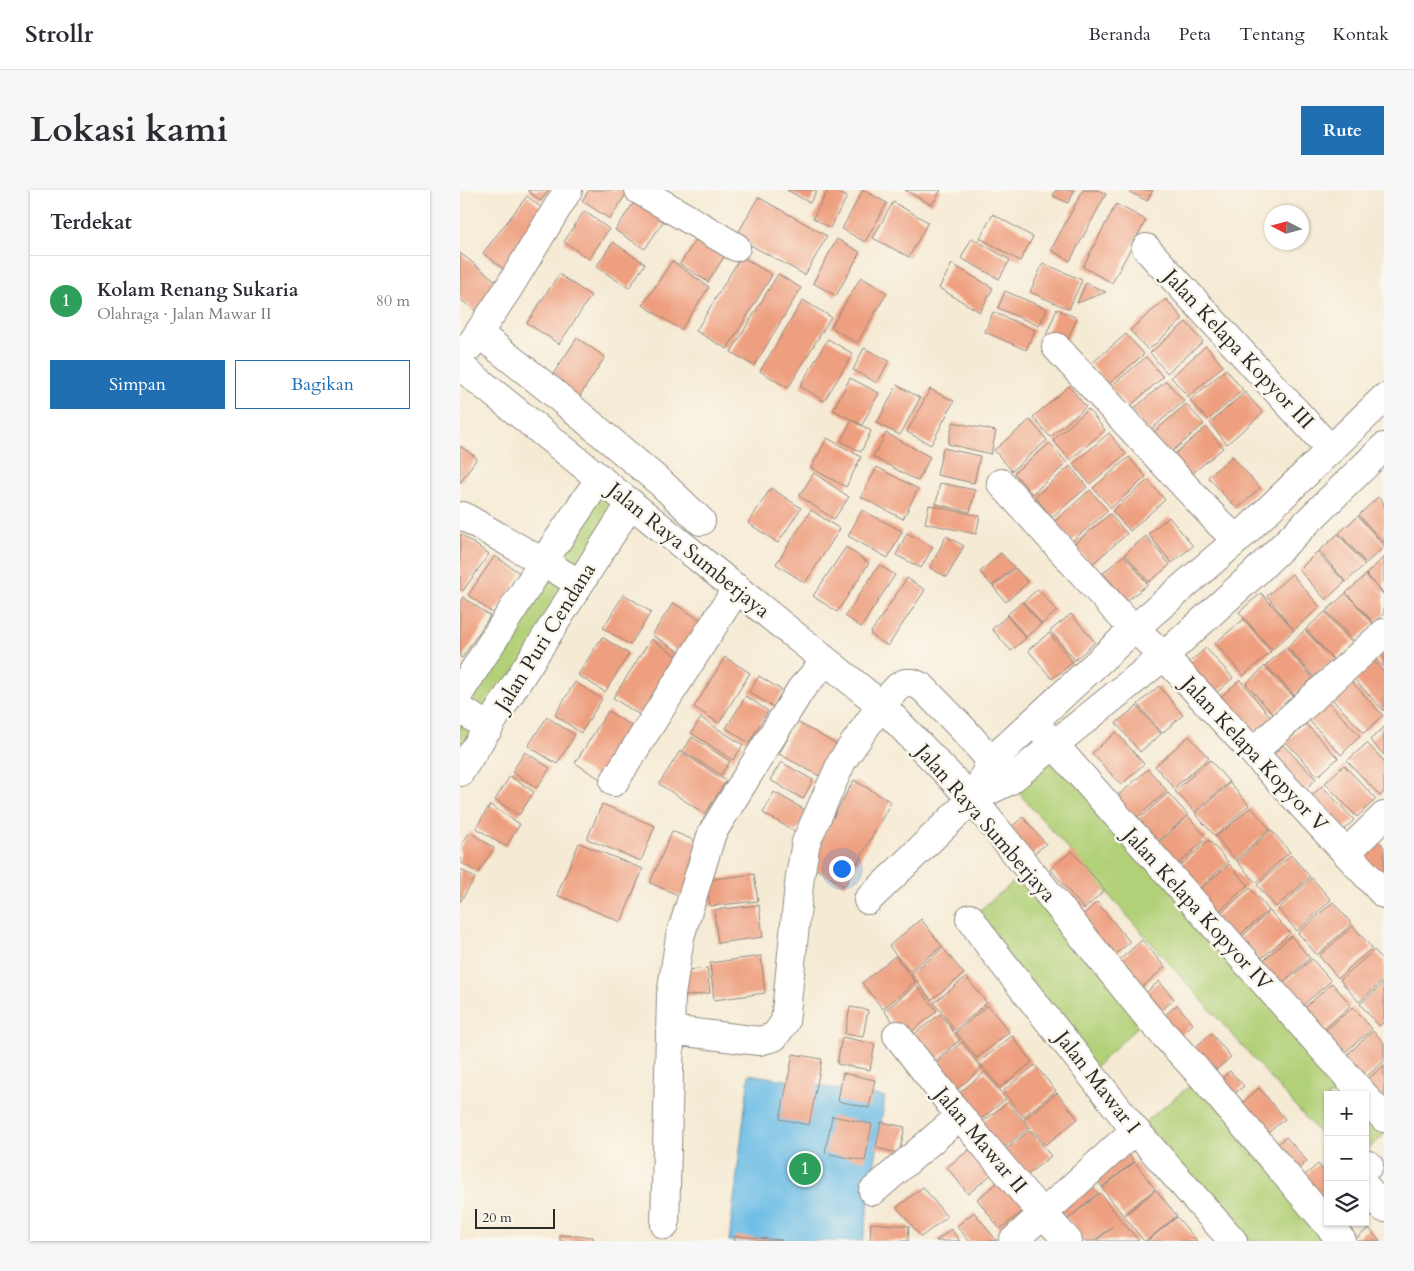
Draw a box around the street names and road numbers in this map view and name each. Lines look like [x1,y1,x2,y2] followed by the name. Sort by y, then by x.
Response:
[1155,261,1321,436] street label: Jalan Kelapa Kopyor III
[599,474,776,625] street label: Jalan Raya Sumberjaya
[486,557,603,720] street label: Jalan Puri Cendana
[1173,668,1335,839] street label: Jalan Kelapa Kopyor V
[907,736,1063,909] street label: Jalan Raya Sumberjaya
[1115,819,1279,998] street label: Jalan Kelapa Kopyor IV
[1046,1022,1147,1140] street label: Jalan Mawar I
[926,1079,1034,1200] street label: Jalan Mawar II

